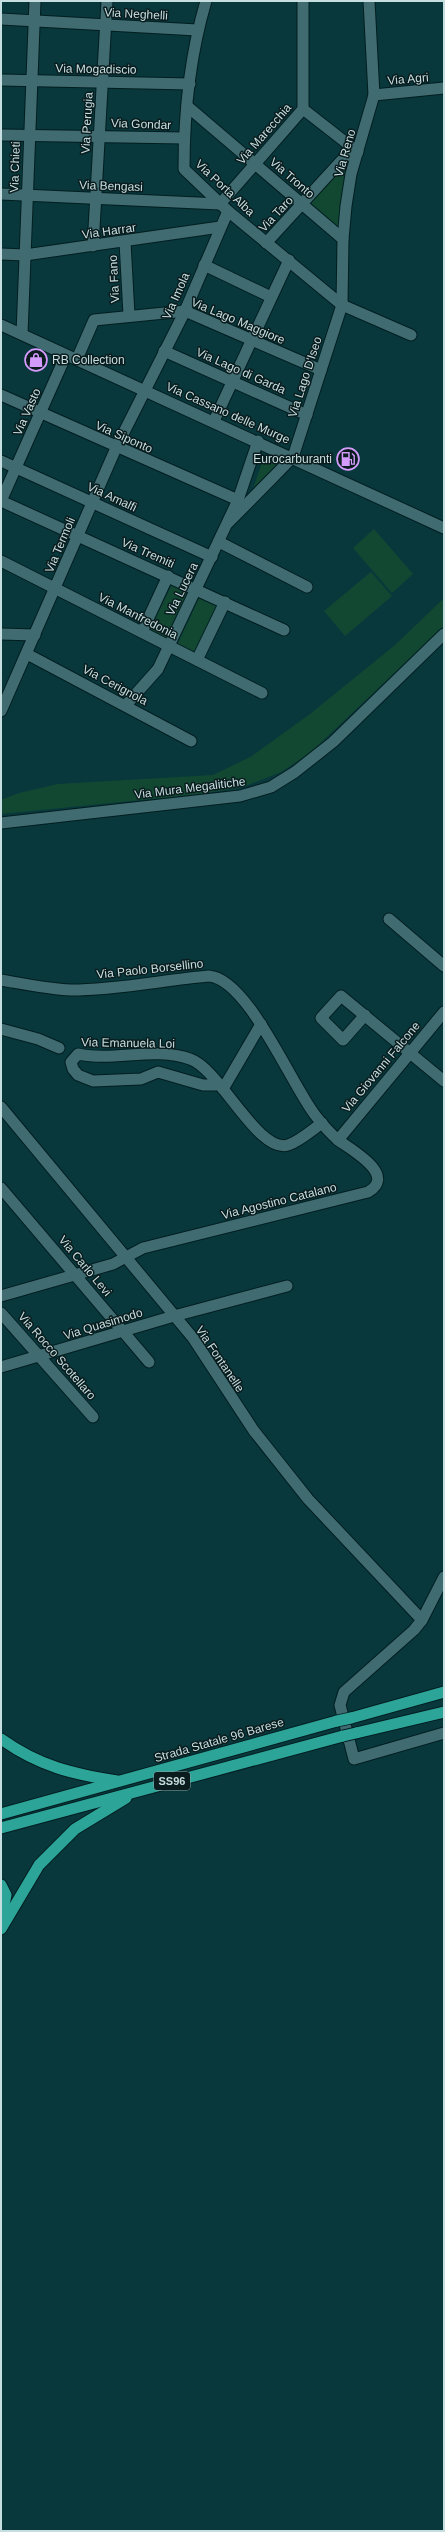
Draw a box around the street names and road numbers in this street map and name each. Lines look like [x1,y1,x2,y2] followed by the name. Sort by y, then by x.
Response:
[104,5,168,23] street label: Via Neghelli
[55,61,137,77] street label: Via Mogadiscio
[387,70,429,88] street label: Via Agri
[78,91,96,154] street label: Via Perugia
[234,101,294,167] street label: Via Marecchia
[111,116,171,132] street label: Via Gondar
[331,127,359,179] street label: Via Reno
[7,141,23,193] street label: Via Chieti
[267,155,317,201] street label: Via Tronto
[192,157,258,219] street label: Via Porta Alba
[79,178,143,194] street label: Via Bengasi
[256,193,296,235] street label: Via Taro
[81,220,137,242] street label: Via Harrar
[106,254,122,303] street label: Via Fano
[159,270,193,322] street label: Via Imola
[189,295,287,347] street label: Via Lago Maggiore
[285,335,325,419] street label: Via Lago D'Iseo
[194,345,288,397] street label: Via Lago di Garda
[164,379,292,447] street label: Via Cassano delle Murge
[10,386,44,438] street label: Via Vasto
[93,418,155,456] street label: Via Siponto
[85,479,139,515] street label: Via Amalfi
[42,515,78,575] street label: Via Termoli
[119,535,177,571] street label: Via Tremiti
[163,560,201,618] street label: Via Lucera
[96,590,180,642] street label: Via Manfredonia
[80,662,150,708] street label: Via Cerignola
[134,774,247,802] street label: Via Mura Megalitiche
[96,956,204,982] street label: Via Paolo Borsellino
[339,1019,423,1115] street label: Via Giovanni Falcone
[81,1035,175,1051] street label: Via Emanuela Loi
[220,1180,338,1222] street label: Via Agostino Catalano
[56,1233,114,1299] street label: Via Carlo Levi
[62,1305,144,1343] street label: Via Quasimodo
[15,1309,99,1403] street label: Via Rocco Scotellaro
[193,1323,247,1395] street label: Via Fontanelle
[153,1715,286,1765] street label: Strada Statale 96 Barese
[154,1772,190,1790] road number: SS96

